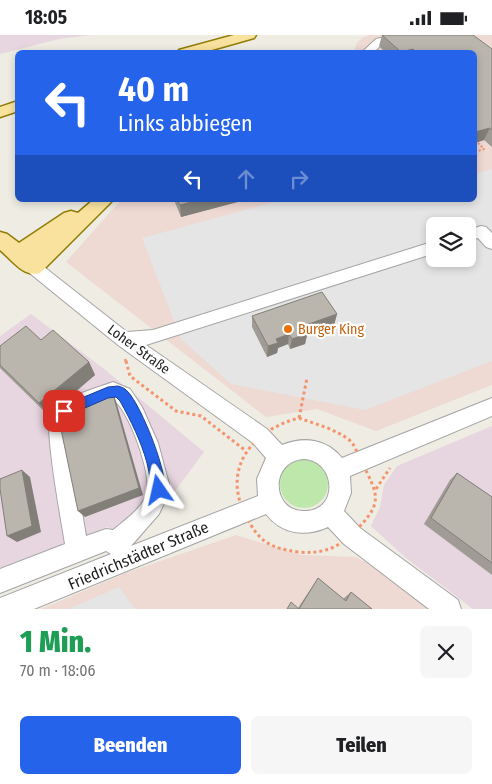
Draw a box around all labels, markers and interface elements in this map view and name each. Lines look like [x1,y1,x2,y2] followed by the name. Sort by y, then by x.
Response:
[25,6,67,29] text: 18:05
[118,68,189,110] text: 40 m
[35,70,100,135] icon: left
[118,110,253,137] text: Links abbiegen
[179,165,207,193] icon: left
[232,165,260,193] icon: ahead
[285,165,313,193] icon: right
[426,217,476,267] map controls
[426,217,476,267] button: layers
[104,321,173,378] street label: Loher Straße
[298,321,364,338] place label: Burger King
[282,323,294,335] marker: Burger King
[43,390,85,432] pin
[50,397,78,425] icon: arrive
[132,463,184,515] position arrow
[65,517,211,594] street label: Friedrichstädter Straße
[20,624,91,660] text: 1 Min.
[420,626,472,678] button: close
[20,661,96,680] text: 70 m · 18:06
[20,716,241,774] button: Beenden
[251,716,472,774] button: Teilen

